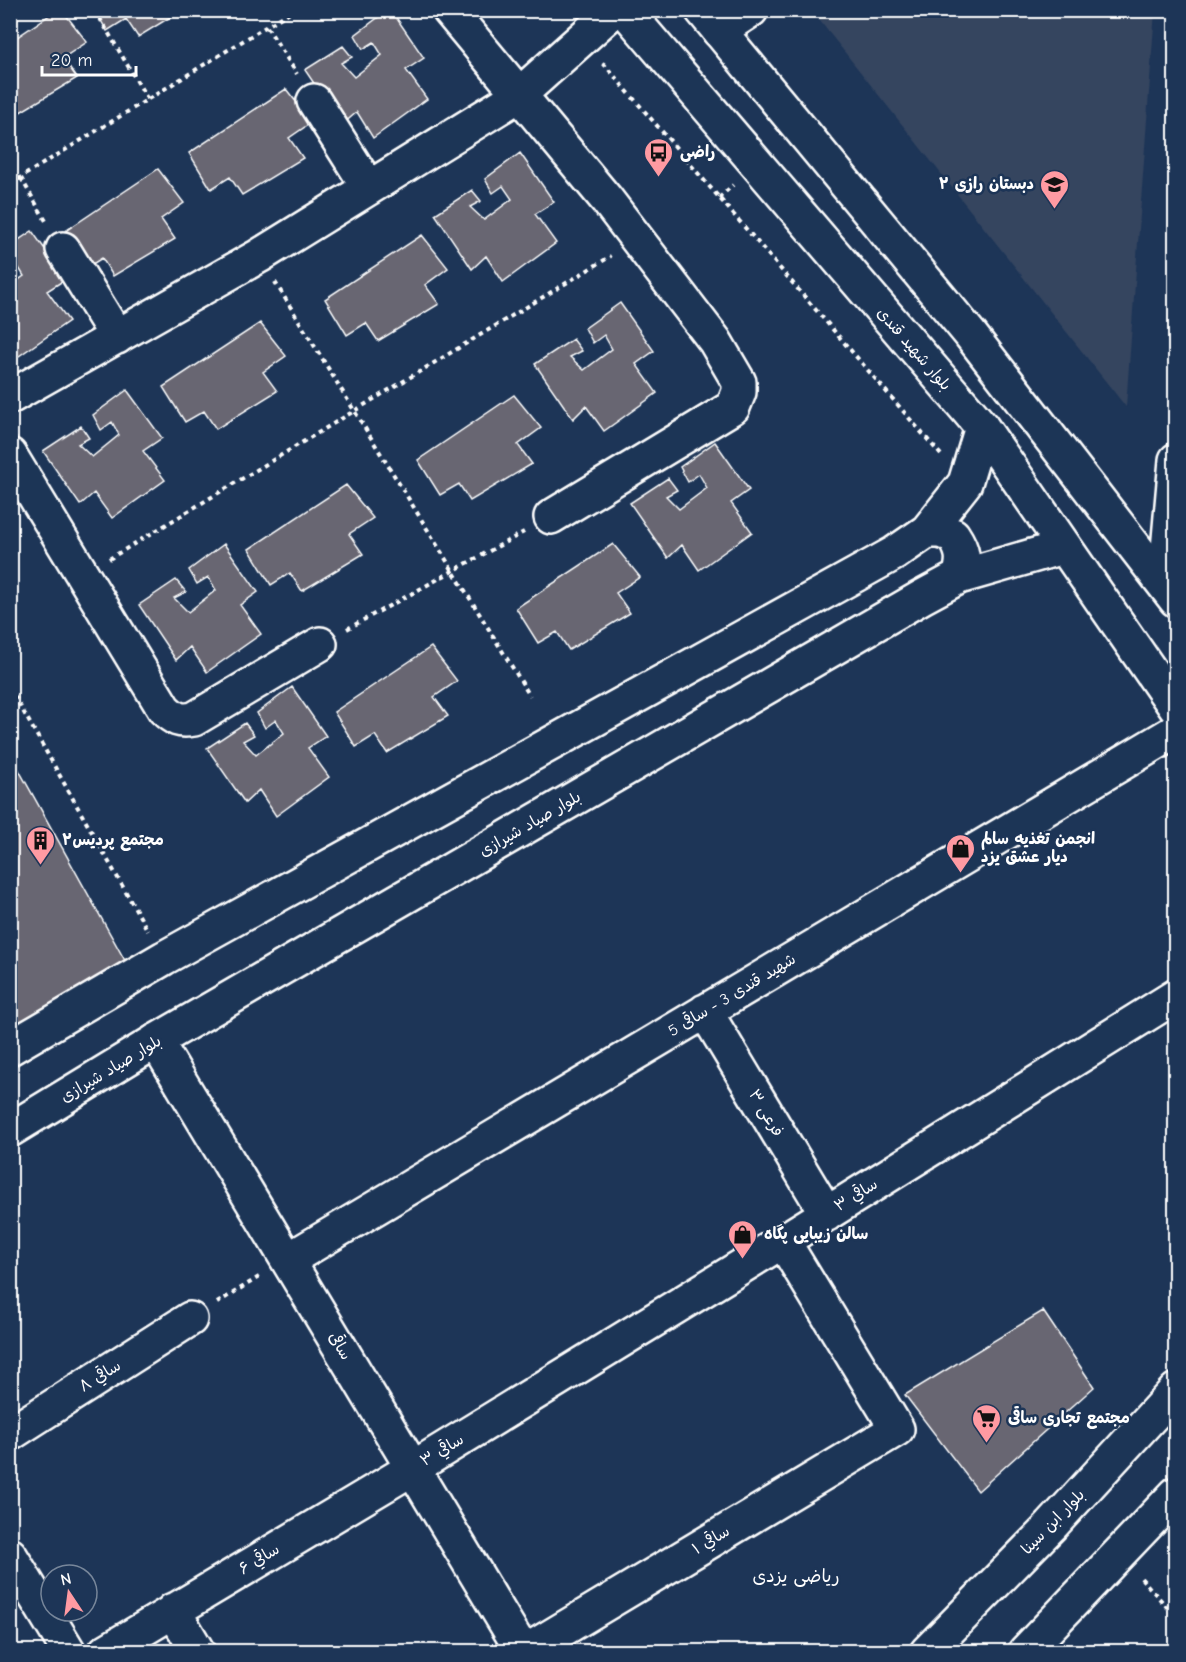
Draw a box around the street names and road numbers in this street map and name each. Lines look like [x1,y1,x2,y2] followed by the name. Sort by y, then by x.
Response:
[872,304,955,395] street label: بلوار شهید قندی
[476,788,584,861] street label: بلوار صیاد شیرازی
[664,948,799,1040] street label: شهید قندی 3 - ساقی 5
[57,1032,165,1107] street label: بلوار صیاد شیرازی
[744,1086,787,1140] street label: فرعی ۳
[830,1173,882,1217] street label: ساقي ۳
[325,1328,357,1363] street label: ساقی
[75,1355,125,1397] street label: ساقي ۸
[416,1428,468,1472] street label: ساقي ۳
[1018,1486,1089,1559] street label: بلوار ابن سینا
[688,1520,734,1560] street label: ساقي ۱
[234,1538,284,1580] street label: ساقي ۶

